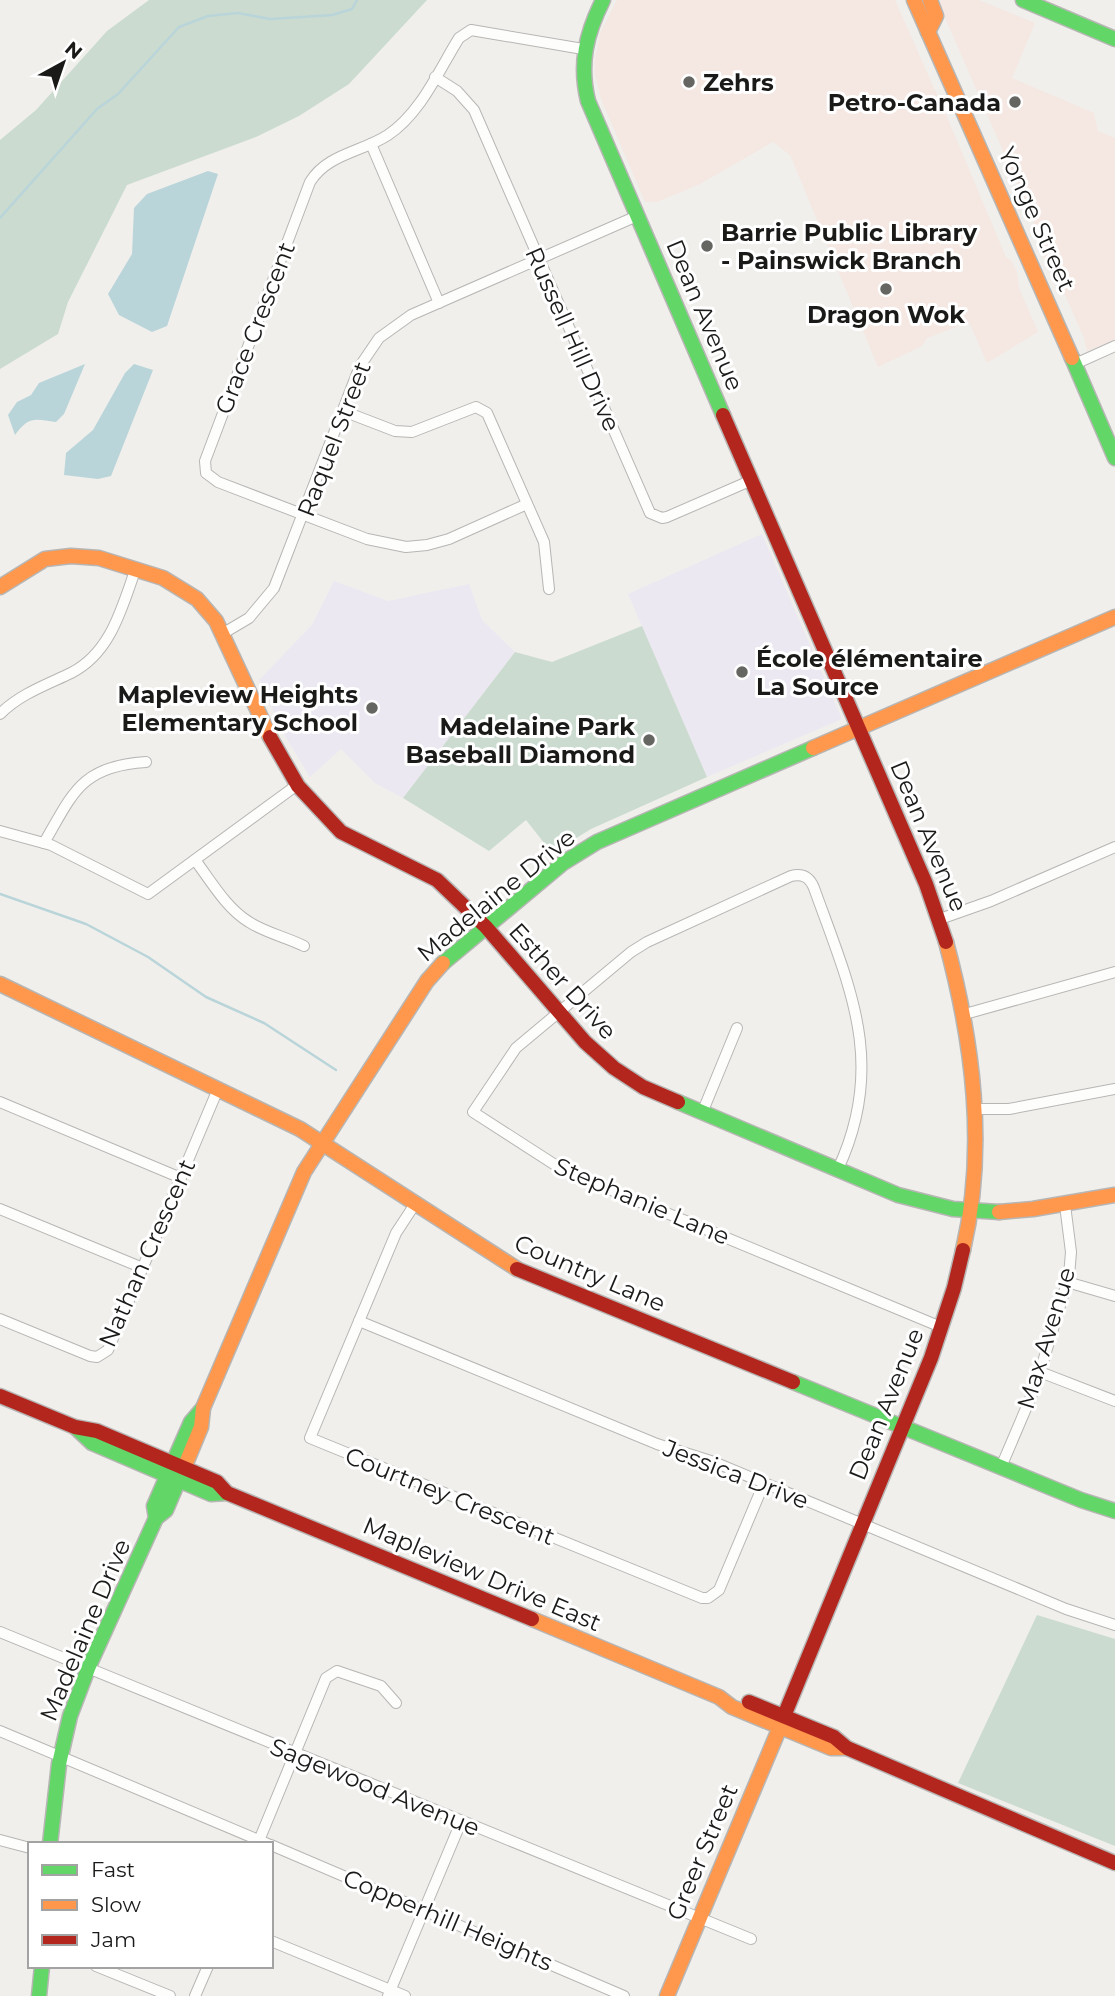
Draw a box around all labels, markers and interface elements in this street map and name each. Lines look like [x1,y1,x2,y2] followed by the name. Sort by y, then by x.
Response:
[28,28,98,98] north arrow
[60,37,87,64] text: N
[703,68,774,97] place label: Zehrs
[681,74,697,90] marker: Zehrs
[828,88,1001,117] place label: Petro-Canada
[1007,94,1023,110] marker: Petro-Canada
[992,142,1082,296] street label: Yonge Street
[721,218,978,275] place label: Barrie Public Library - Painswick Branch
[660,235,750,395] street label: Dean Avenue
[209,238,301,418] street label: Grace Crescent
[699,238,715,254] marker: Barrie Public Library - Painswick Branch
[519,242,627,436] street label: Russell Hill Drive
[878,281,894,297] marker: Dragon Wok
[807,300,965,329] place label: Dragon Wok
[291,357,377,521] street label: Raquel Street
[756,644,983,701] place label: École élémentaire La Source
[734,664,750,680] marker: École élémentaire La Source
[117,680,358,737] place label: Mapleview Heights Elementary School
[364,700,380,716] marker: Mapleview Heights Elementary School
[405,712,635,769] place label: Madelaine Park Baseball Diamond
[641,732,657,748] marker: Madelaine Park Baseball Diamond
[884,756,974,916] street label: Dean Avenue
[411,822,581,968] street label: Madelaine Drive
[503,917,623,1045] street label: Esther Drive
[550,1151,734,1251] street label: Stephanie Lane
[93,1154,202,1351] street label: Nathan Crescent
[510,1228,670,1318] street label: Country Lane
[1011,1264,1081,1412] street label: Max Avenue
[842,1324,930,1484] street label: Dean Avenue
[658,1433,813,1515] street label: Jessica Drive
[341,1441,559,1551] street label: Courtney Crescent
[359,1511,606,1637] street label: Mapleview Drive East
[34,1535,136,1725] street label: Madelaine Drive
[266,1732,484,1842] street label: Sagewood Avenue
[660,1779,744,1925] street label: Greer Street
[28,1842,273,1968] legend
[91,1857,135,1882] text: Fast
[339,1863,557,1977] street label: Copperhill Heights
[91,1892,141,1917] text: Slow
[90,1927,136,1952] text: Jam

